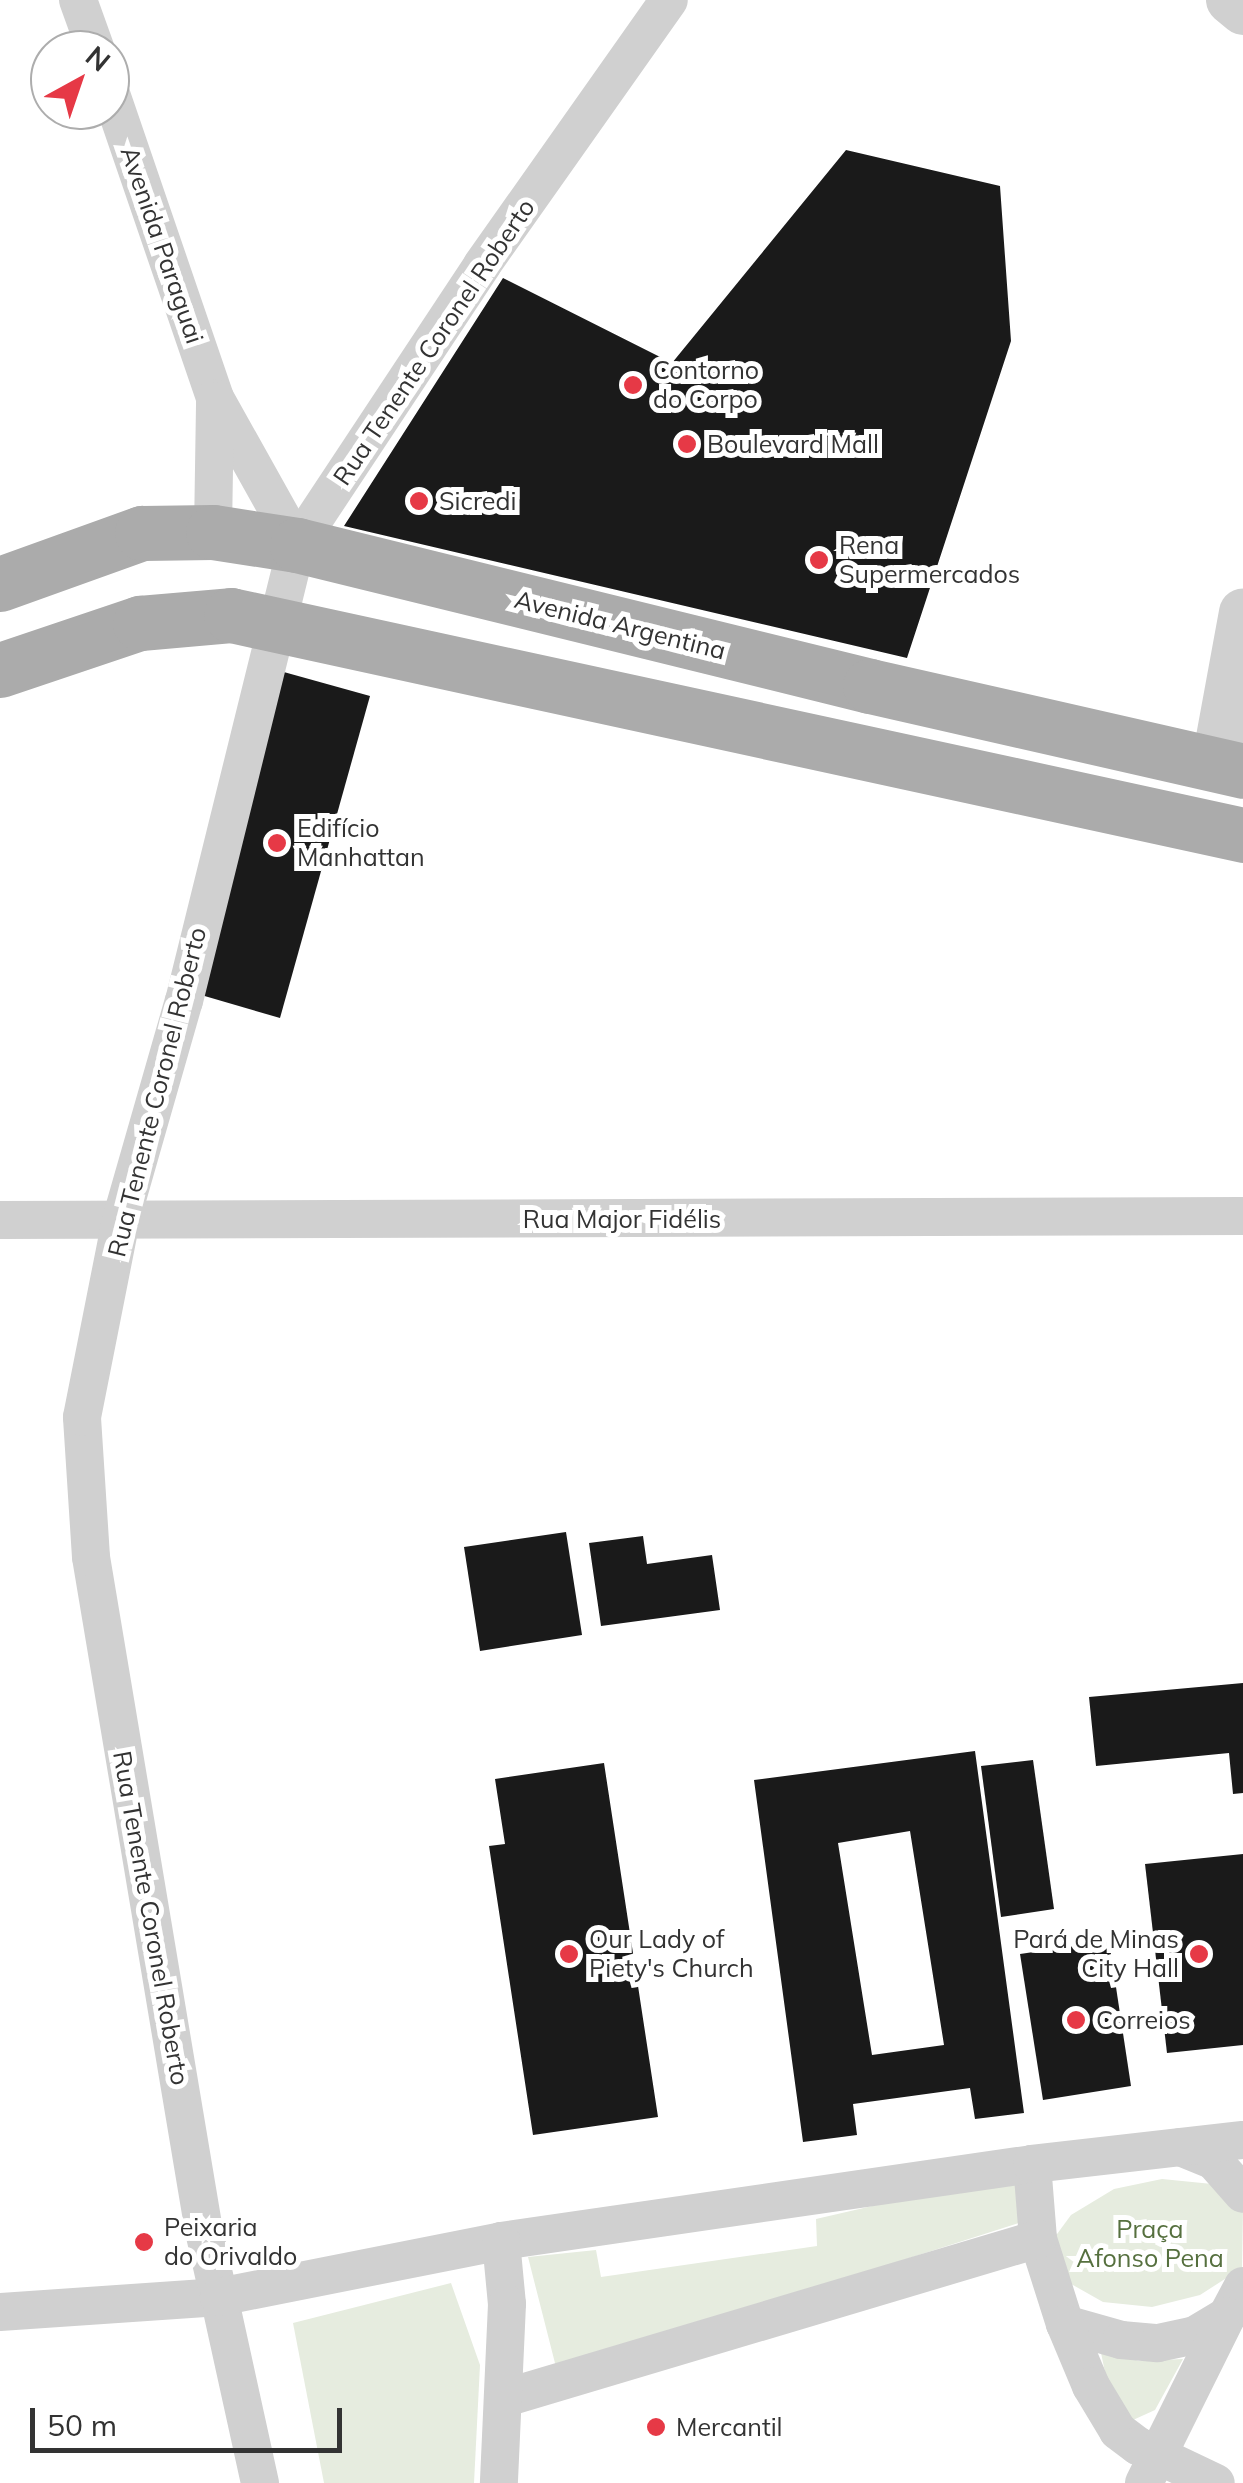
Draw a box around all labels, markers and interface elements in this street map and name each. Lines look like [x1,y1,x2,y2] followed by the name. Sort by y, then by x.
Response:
[30,30,130,130] north arrow
[79,38,118,78] text: N
[114,142,210,348] street label: Avenida Paraguai
[327,193,541,491] street label: Rua Tenente Coronel Roberto
[653,356,759,415] place label: Contorno do Corpo
[622,374,644,396] marker: Contorno do Corpo
[707,429,879,459] place label: Boulevard Mall
[676,433,698,455] marker: Boulevard Mall
[439,486,516,516] place label: Sicredi
[408,490,430,512] marker: Sicredi
[839,531,1020,590] place label: Rena Supermercados
[808,549,830,571] marker: Rena Supermercados
[511,584,729,666] street label: Avenida Argentina
[297,814,425,873] place label: Edifício Manhattan
[266,832,288,854] marker: Edifício Manhattan
[101,924,213,1260] street label: Rua Tenente Coronel Roberto
[523,1204,721,1234] street label: Rua Major Fidélis
[107,1749,195,2087] street label: Rua Tenente Coronel Roberto
[589,1925,754,1984] place label: Our Lady of Piety's Church
[1013,1925,1179,1984] place label: Pará de Minas City Hall
[558,1943,580,1965] marker: Our Lady of Piety's Church
[1188,1943,1210,1965] marker: Pará de Minas City Hall
[1096,2005,1191,2035] place label: Correios
[1065,2009,1087,2031] marker: Correios
[164,2213,297,2272] place label: Peixaria do Orivaldo
[1076,2215,1224,2274] park label: Praça Afonso Pena
[133,2231,155,2253] marker: Peixaria do Orivaldo
[35,2388,348,2450] scale bar
[47,2406,117,2444] text: 50 m
[676,2412,783,2442] place label: Mercantil
[645,2416,667,2438] marker: Mercantil

